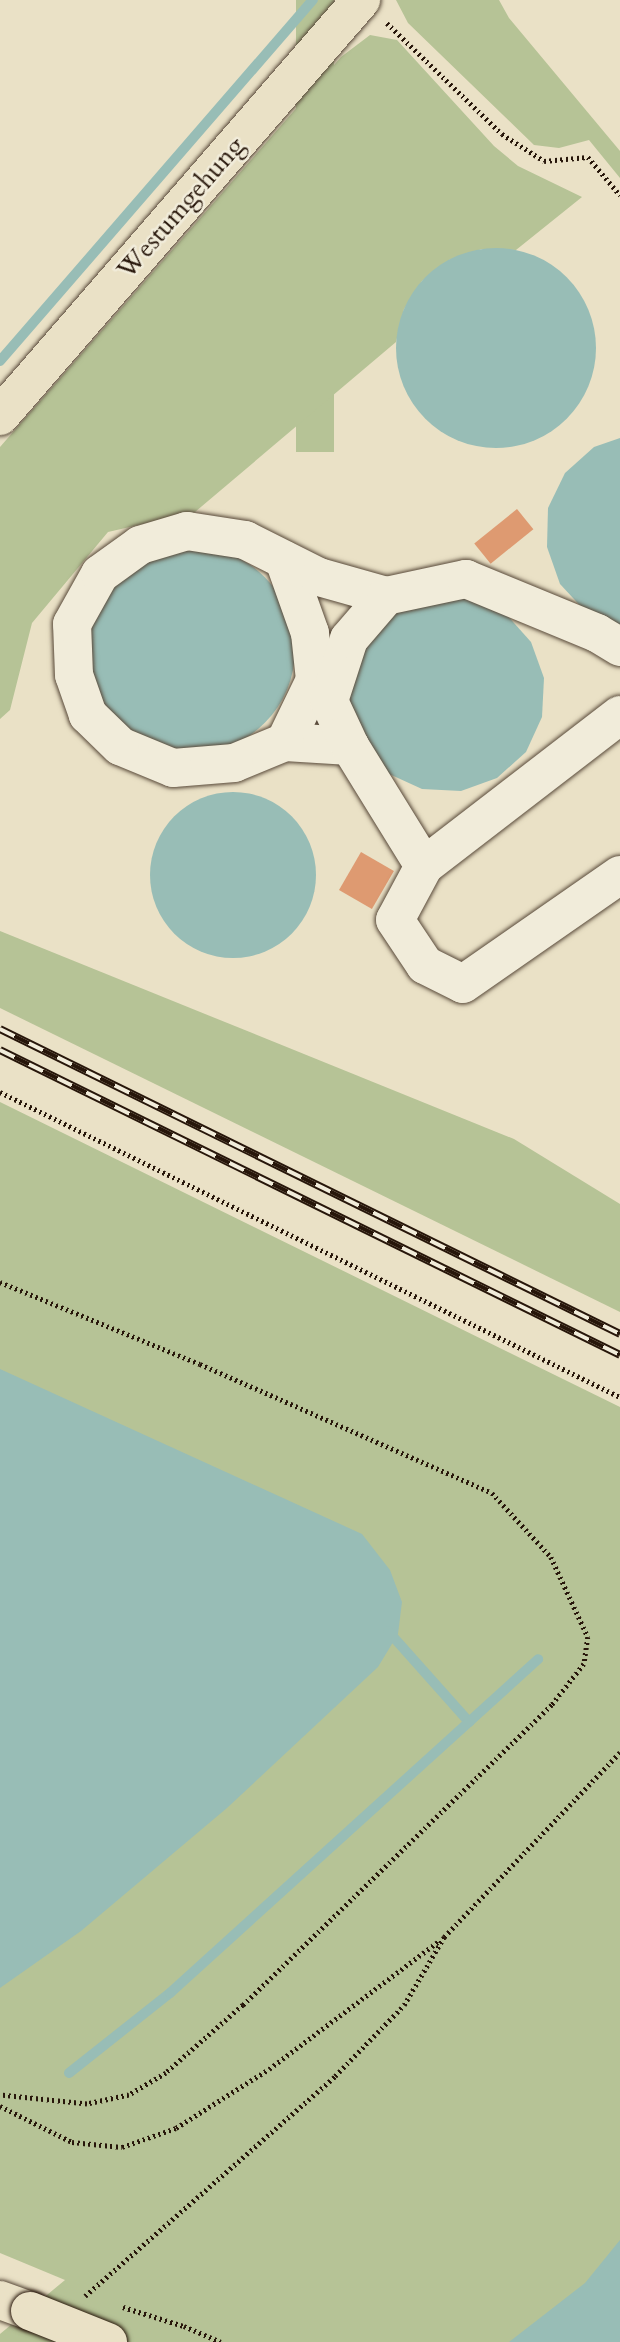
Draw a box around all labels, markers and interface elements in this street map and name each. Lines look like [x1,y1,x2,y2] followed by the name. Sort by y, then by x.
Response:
[111,131,251,285] street label: Westumgehung

